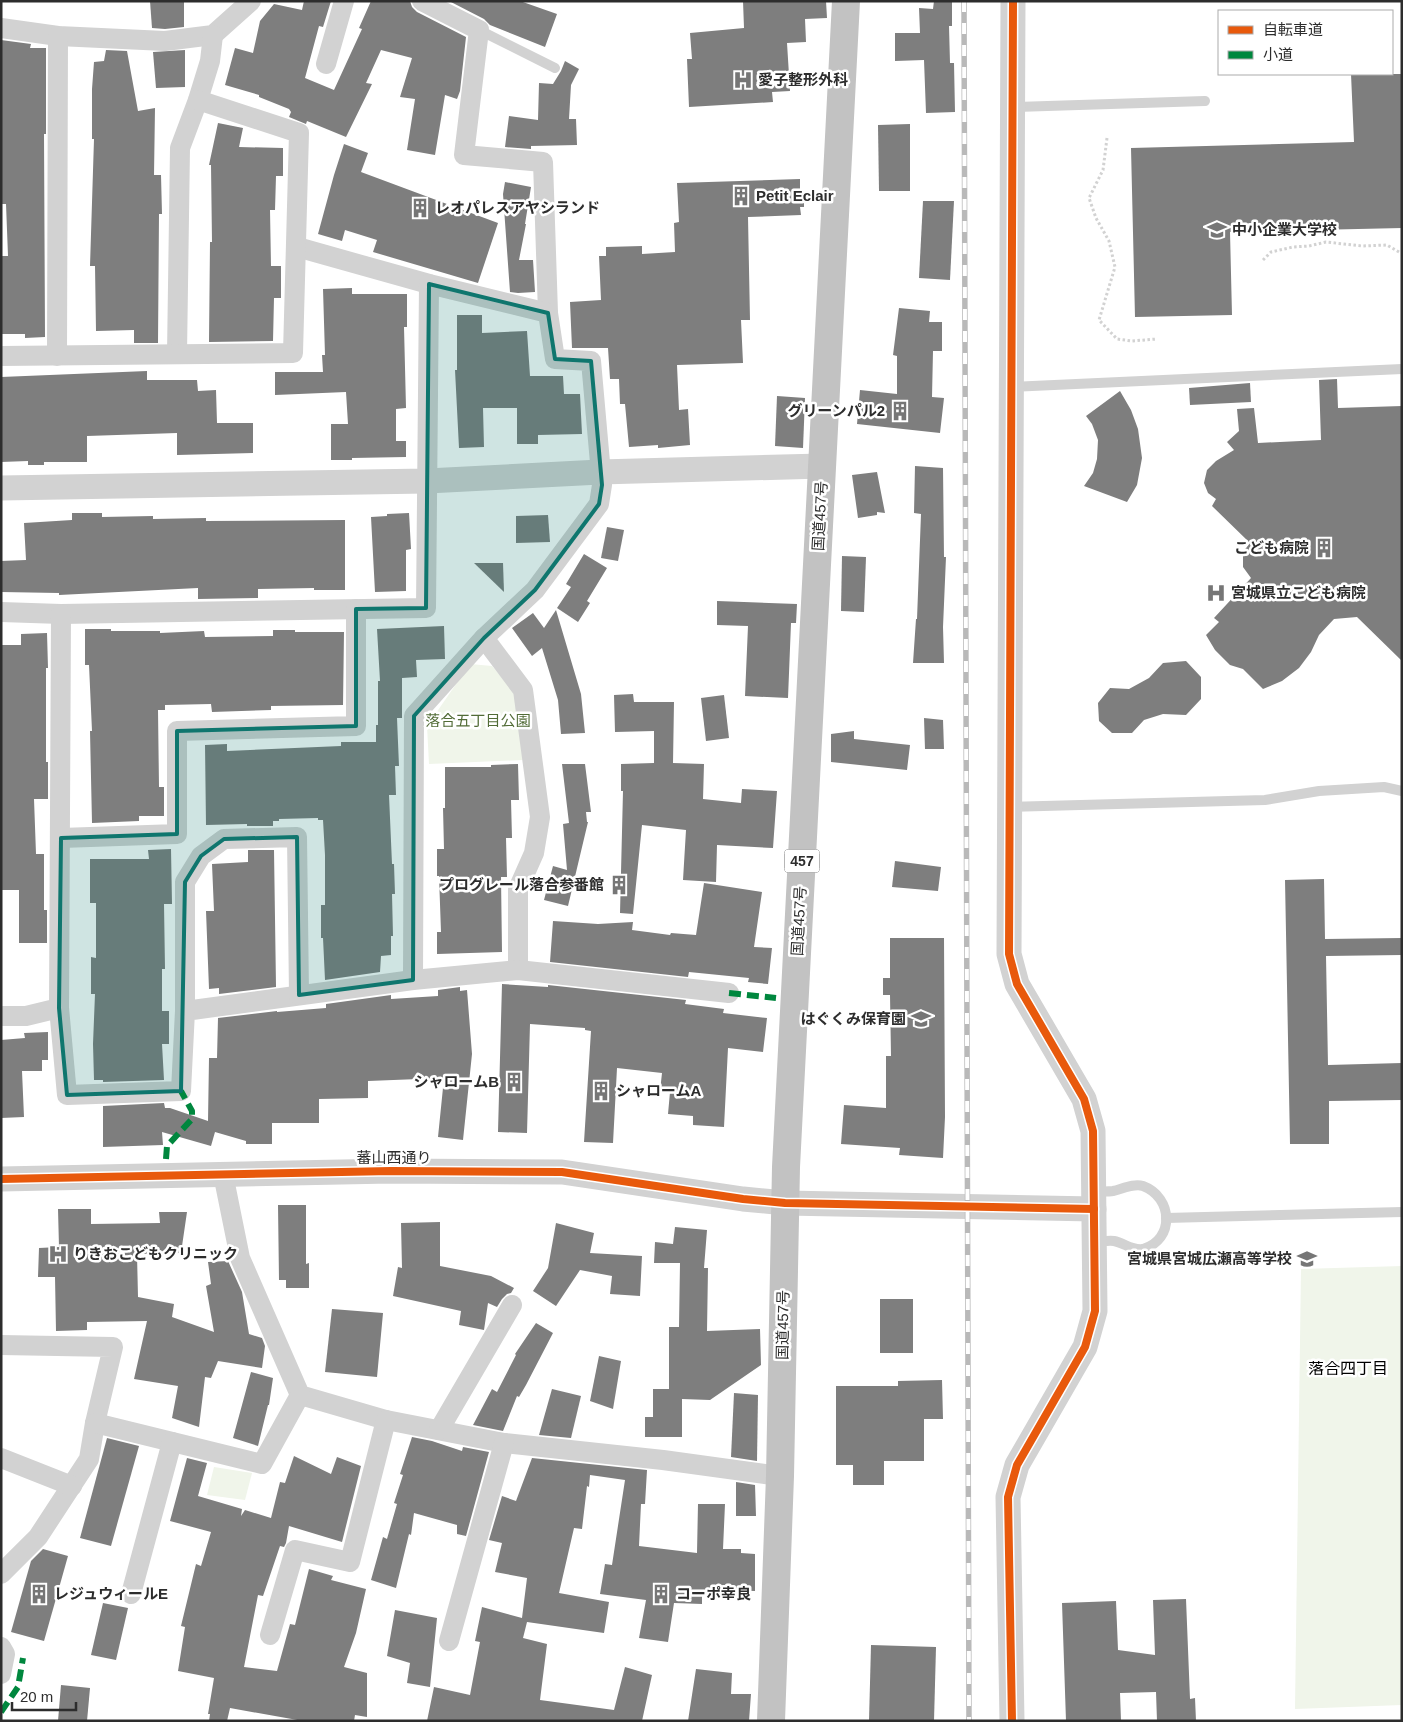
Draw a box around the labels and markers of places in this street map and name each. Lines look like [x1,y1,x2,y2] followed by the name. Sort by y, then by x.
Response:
[732,69,754,91] hospital icon: 愛子整形外科
[758,71,848,88] place label: 愛子整形外科
[730,185,752,207] building icon: Petit Eclair
[756,187,834,204] place label: Petit Eclair
[409,197,431,219] building icon: レオパレスアヤシランド
[435,199,600,216] place label: レオパレスアヤシランド
[1206,219,1228,241] school or university icon: 中小企業大学校
[1232,221,1337,238] place label: 中小企業大学校
[889,400,911,422] building icon: グリーンパル2
[787,402,885,419] place label: グリーンパル2
[1313,537,1335,559] building icon: こども病院
[1234,539,1309,556] place label: こども病院
[1205,582,1227,604] hospital icon: 宮城県立こども病院
[1231,584,1366,601] place label: 宮城県立こども病院
[608,874,630,896] building icon: プログレール落合参番館
[439,876,604,893] place label: プログレール落合参番館
[910,1008,932,1030] school or university icon: はぐくみ保育園
[800,1010,906,1027] place label: はぐくみ保育園
[503,1071,525,1093] building icon: シャロームB
[414,1073,499,1090] place label: シャロームB
[590,1080,612,1102] building icon: シャロームA
[616,1082,702,1099] place label: シャロームA
[47,1243,69,1265] hospital icon: りきおこどもクリニック
[73,1245,238,1262] place label: りきおこどもクリニック
[1296,1248,1318,1270] school or university icon: 宮城県宮城広瀬高等学校
[1127,1250,1292,1267] place label: 宮城県宮城広瀬高等学校
[28,1583,50,1605] building icon: レジュウィールE
[650,1583,672,1605] building icon: コーポ幸良
[54,1585,168,1602] place label: レジュウィールE
[676,1585,751,1602] place label: コーポ幸良

